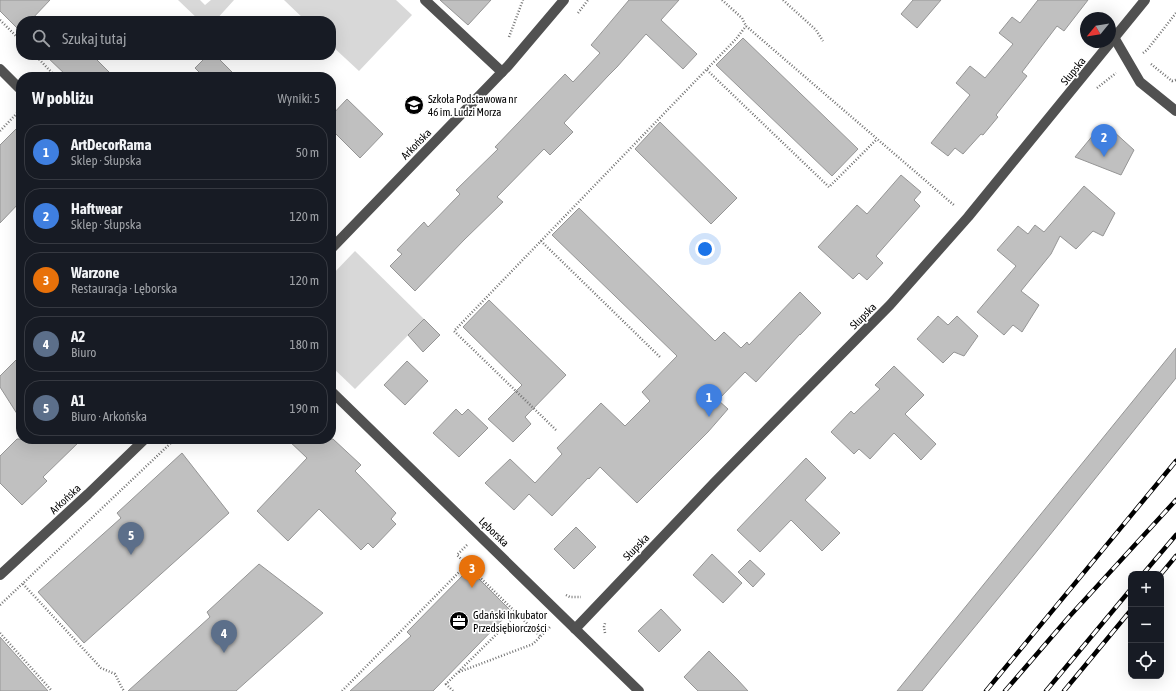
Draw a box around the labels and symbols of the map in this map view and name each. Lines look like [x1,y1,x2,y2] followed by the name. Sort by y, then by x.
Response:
[1080,12,1116,48] north arrow
[1058,55,1088,87] street label: Słupska
[428,93,518,118] place label: Szkoła Podstawowa nr 46 im. Ludzi Morza
[403,94,425,116] school or university icon: Szkoła Podstawowa nr 46 im. Ludzi Morza
[1091,124,1117,157] pin: 2
[399,126,433,162] street label: Arkońska
[695,239,715,259] your location
[847,300,879,332] street label: Słupska
[696,384,722,417] pin: 1
[47,482,83,516] street label: Arkońska
[477,515,511,549] street label: Lęborska
[118,522,144,555] pin: 5
[621,531,651,563] street label: Słupska
[459,555,485,588] pin: 3
[473,609,548,634] place label: Gdański Inkubator Przedsiębiorczości
[448,610,470,632] office icon: Gdański Inkubator Przedsiębiorczości
[211,620,237,653] pin: 4

